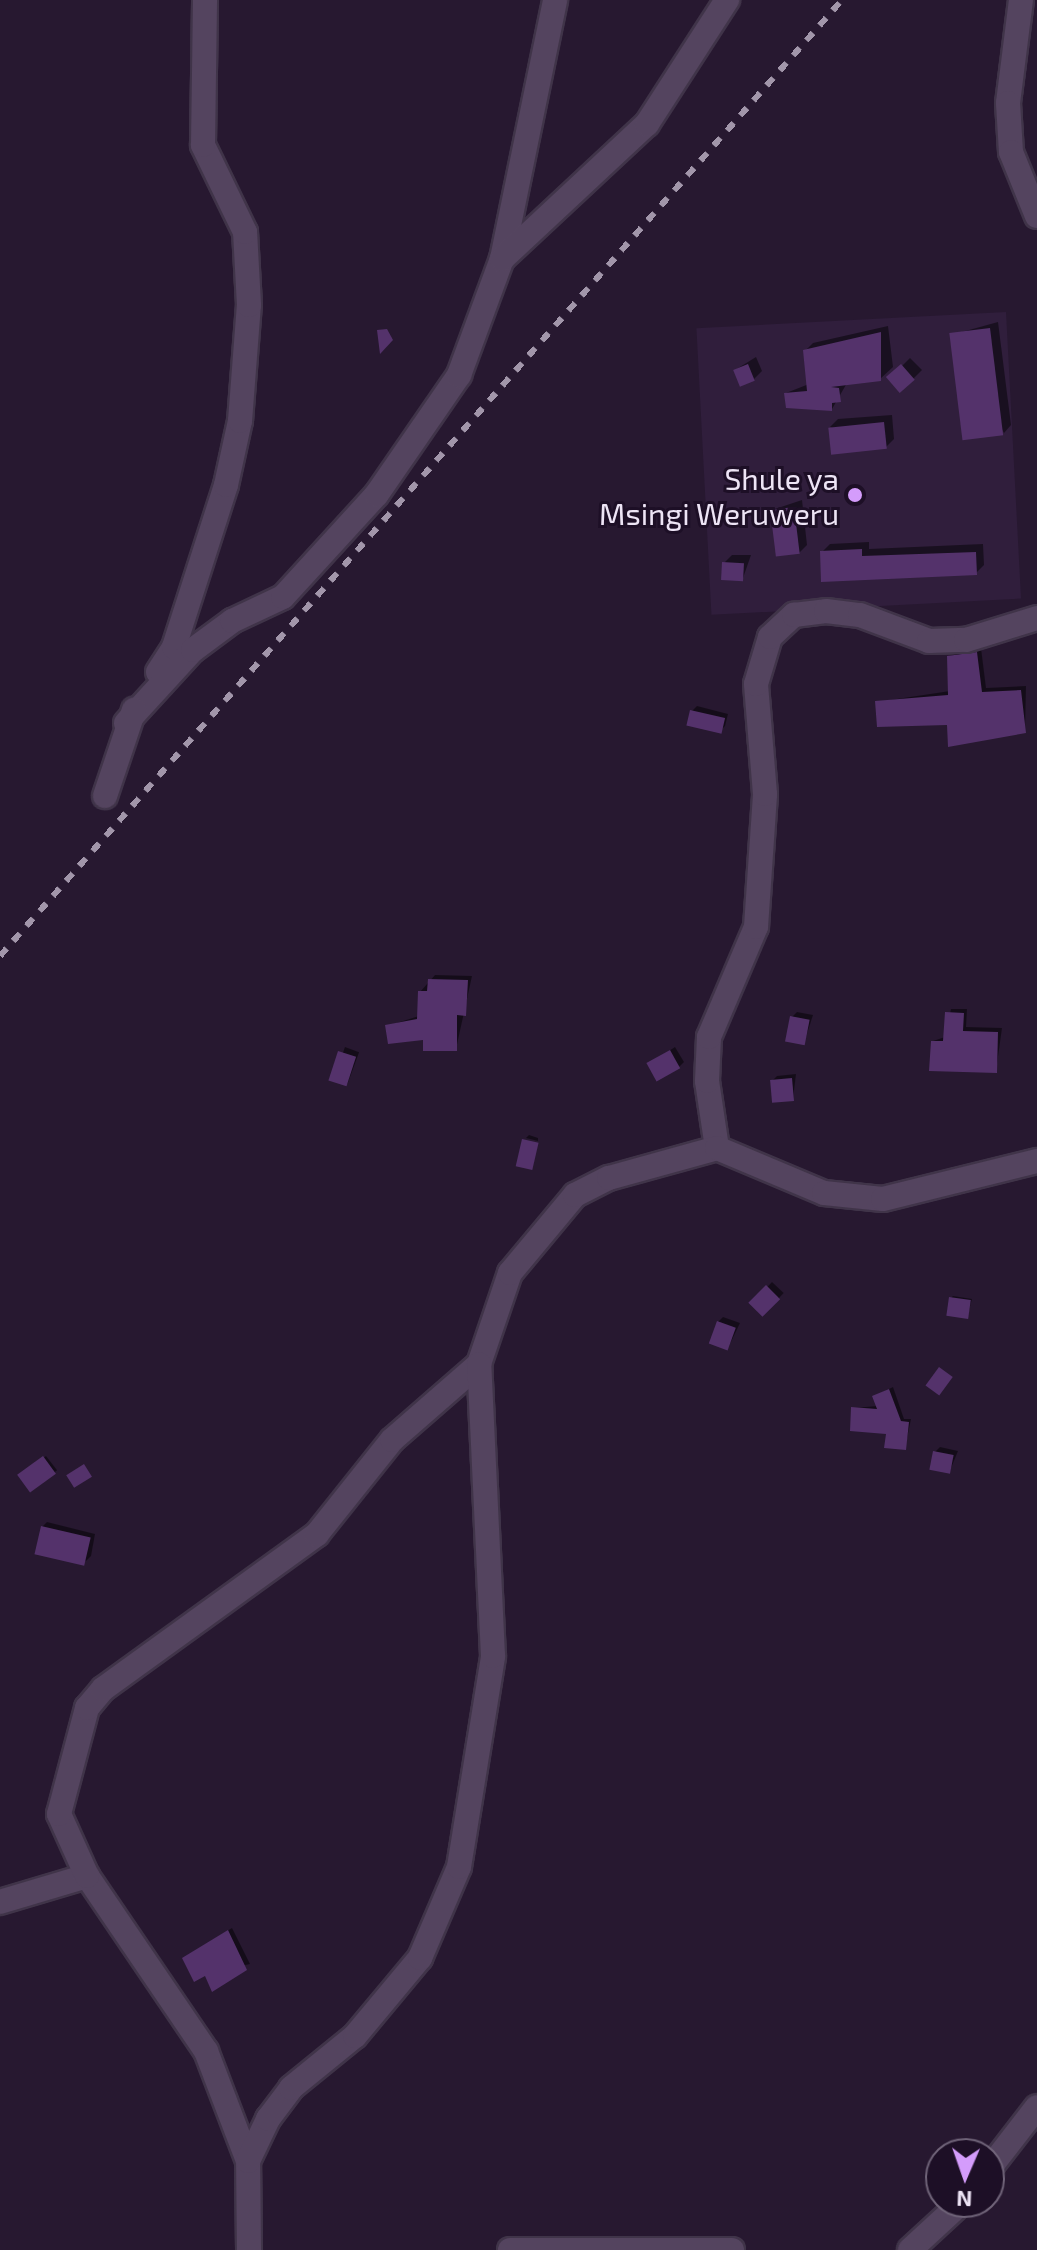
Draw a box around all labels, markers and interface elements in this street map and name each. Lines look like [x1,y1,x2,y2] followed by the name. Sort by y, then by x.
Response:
[599,460,839,530] place label: Shule ya Msingi Weruweru
[846,486,864,504] marker: Shule ya Msingi Weruweru
[925,2138,1005,2218] north arrow
[956,2187,973,2213] text: N

